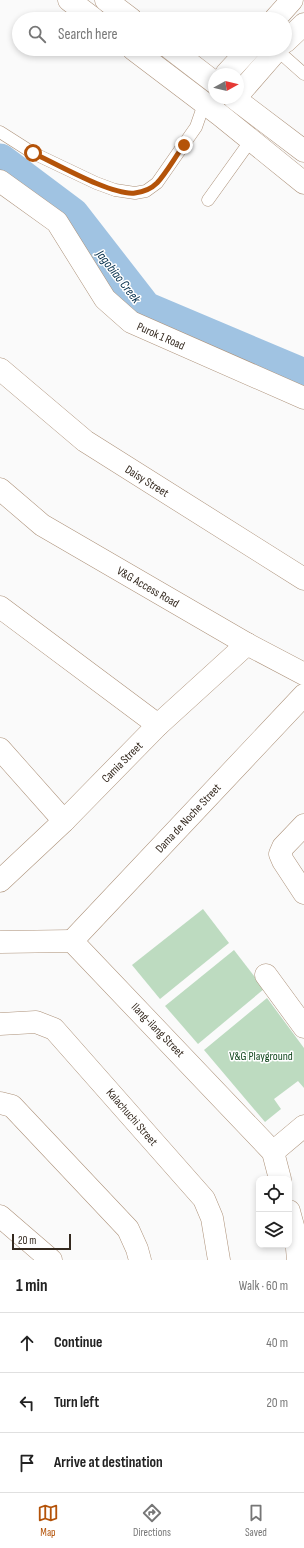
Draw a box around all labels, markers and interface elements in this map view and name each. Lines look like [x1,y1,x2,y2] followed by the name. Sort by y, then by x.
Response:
[12,12,292,56] search box
[26,23,48,45] icon: search
[58,25,118,44] text: Search here
[208,68,244,104] north arrow
[175,136,193,154] route end
[24,144,42,162] route start
[92,246,145,307] water label: Jagobiao Creek
[134,319,187,354] street label: Purok 1 Road
[122,462,172,501] street label: Daisy Street
[114,564,182,611] street label: V&G Access Road
[99,738,146,786] street label: Camia Street
[152,780,225,856] street label: Dama de Noche Street
[128,1000,188,1061] street label: Ilang-ilang Street
[229,1049,293,1064] park label: V&G Playground
[103,1086,161,1149] street label: Kalachuchi Street
[256,1176,292,1248] map controls
[256,1176,292,1212] button: locate
[256,1212,292,1248] button: layers
[12,1232,71,1251] scale bar
[18,1234,36,1247] text: 20 m
[16,1276,48,1296] text: 1 min
[239,1278,288,1294] text: Walk · 60 m
[16,1332,38,1354] icon: ahead
[54,1333,103,1352] text: Continue
[266,1335,288,1351] text: 40 m
[16,1392,38,1414] icon: left
[54,1393,99,1412] text: Turn left
[266,1395,288,1411] text: 20 m
[16,1452,38,1474] icon: arrive
[54,1453,163,1472] text: Arrive at destination
[37,1502,59,1539] tab: Map
[133,1502,171,1539] tab: Directions
[245,1502,267,1539] tab: Saved

